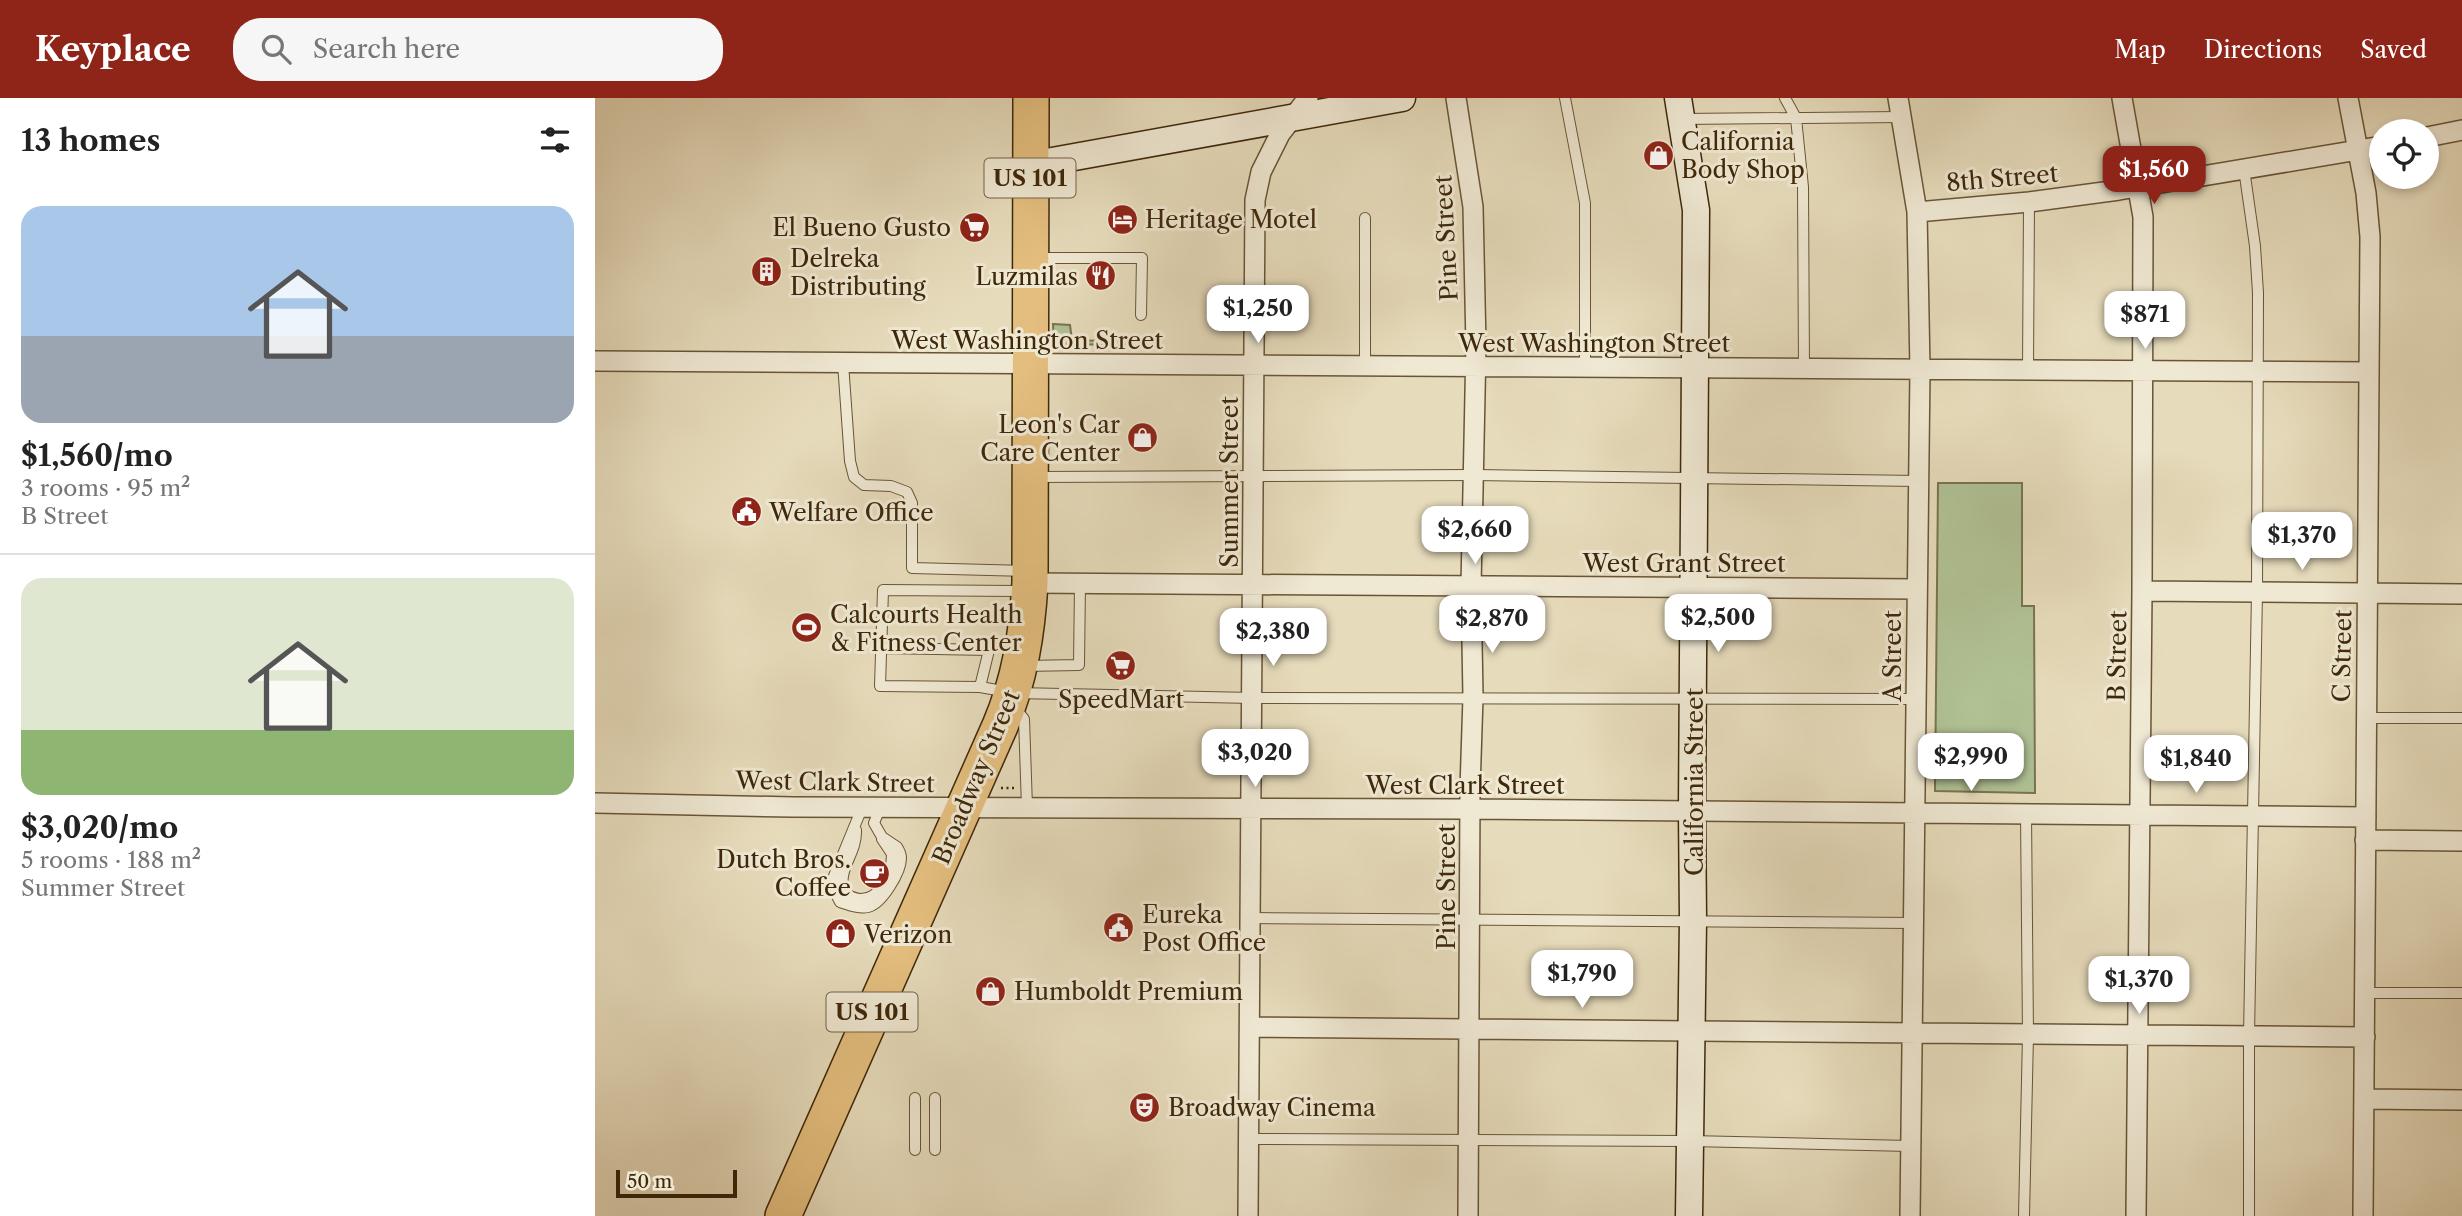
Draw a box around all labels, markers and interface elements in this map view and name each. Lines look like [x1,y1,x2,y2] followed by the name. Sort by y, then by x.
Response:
[233,18,723,81] search box
[35,29,191,70] text: Keyplace
[257,30,295,68] icon: search
[313,33,460,65] text: Search here
[2114,35,2166,64] text: Map
[2204,35,2322,64] text: Directions
[2360,35,2427,64] text: Saved
[2369,119,2439,189] map controls
[2369,119,2439,189] button: locate
[536,121,574,159] icon: filters
[21,122,160,159] text: 13 homes
[1681,127,1805,184] place label: California Body Shop
[1641,138,1675,172] shop icon: California Body Shop
[2097,146,2211,206] pin: $1,560
[2119,155,2189,183] text: $1,560
[985,158,1075,198] road number: US 101
[1945,159,2060,197] street label: 8th Street
[1428,174,1464,302] street label: Pine Street
[1105,202,1139,236] hotel icon: Heritage Motel
[1145,205,1317,234] place label: Heritage Motel
[957,210,991,244] supermarket icon: El Bueno Gusto
[772,213,951,242] place label: El Bueno Gusto
[790,244,926,301] place label: Delreka Distributing
[235,251,361,377] icon: home
[750,255,784,289] building icon: Delreka Distributing
[1084,259,1118,293] restaurant icon: Luzmilas
[975,262,1078,291] place label: Luzmilas
[1201,286,1315,345] pin: $1,250
[2104,292,2186,351] pin: $871
[1223,294,1293,322] text: $1,250
[2120,300,2170,328] text: $871
[890,326,1163,355] street label: West Washington Street
[1457,329,1730,358] street label: West Washington Street
[1215,396,1244,568] street label: Summer Street
[980,410,1120,467] place label: Leon's Car Care Center
[1126,421,1160,455] shop icon: Leon's Car Care Center
[21,437,173,474] text: $1,560/mo
[21,474,190,502] text: 3 rooms · 95 m²
[729,495,763,529] public building icon: Welfare Office
[768,498,934,527] place label: Welfare Office
[21,502,108,530] text: B Street
[1418,506,1532,566] pin: $2,660
[2245,512,2359,572] pin: $1,370
[1438,515,1512,543] text: $2,660
[2267,521,2337,549] text: $1,370
[1582,549,1786,578] street label: West Grant Street
[1661,594,1775,654] pin: $2,500
[1435,596,1549,655] pin: $2,870
[830,600,1023,657] place label: Calcourts Health & Fitness Center
[1681,603,1755,631] text: $2,500
[1455,604,1529,632] text: $2,870
[1216,608,1330,668] pin: $2,380
[2327,609,2357,703] street label: C Street
[1878,610,1907,703] street label: A Street
[2102,610,2132,702] street label: B Street
[790,611,824,645] sports icon: Calcourts Health & Fitness Center
[1236,617,1310,645] text: $2,380
[235,623,361,749] icon: home
[1104,648,1138,682] supermarket icon: SpeedMart
[926,685,1026,868] street label: Broadway Street
[1058,685,1184,714] place label: SpeedMart
[1680,688,1709,876] street label: California Street
[1198,730,1312,789] pin: $3,020
[1914,734,2028,793] pin: $2,990
[2139,736,2253,795] pin: $1,840
[1218,738,1292,766] text: $3,020
[1934,742,2008,770] text: $2,990
[2160,744,2232,772] text: $1,840
[734,766,935,798] street label: West Clark Street
[1364,771,1565,800] street label: West Clark Street
[21,809,178,846] text: $3,020/mo
[1432,823,1461,950] street label: Pine Street
[716,845,851,902] place label: Dutch Bros. Coffee
[21,846,201,874] text: 5 rooms · 188 m²
[857,856,891,890] cafe icon: Dutch Bros. Coffee
[21,874,185,902] text: Summer Street
[1142,900,1266,957] place label: Eureka Post Office
[1102,911,1136,945] public building icon: Eureka Post Office
[824,917,858,951] shop icon: Verizon
[863,920,952,949] place label: Verizon
[1525,950,1639,1010] pin: $1,790
[2082,956,2196,1016] pin: $1,370
[1547,959,1617,987] text: $1,790
[2104,965,2174,993] text: $1,370
[974,974,1008,1008] shop icon: Humboldt Premium
[1014,977,1243,1006] place label: Humboldt Premium
[827,992,917,1032] road number: US 101
[1128,1090,1162,1124] theatre icon: Broadway Cinema
[1168,1093,1376,1122] place label: Broadway Cinema
[616,1167,737,1199] scale bar
[627,1170,672,1193] text: 50 m

